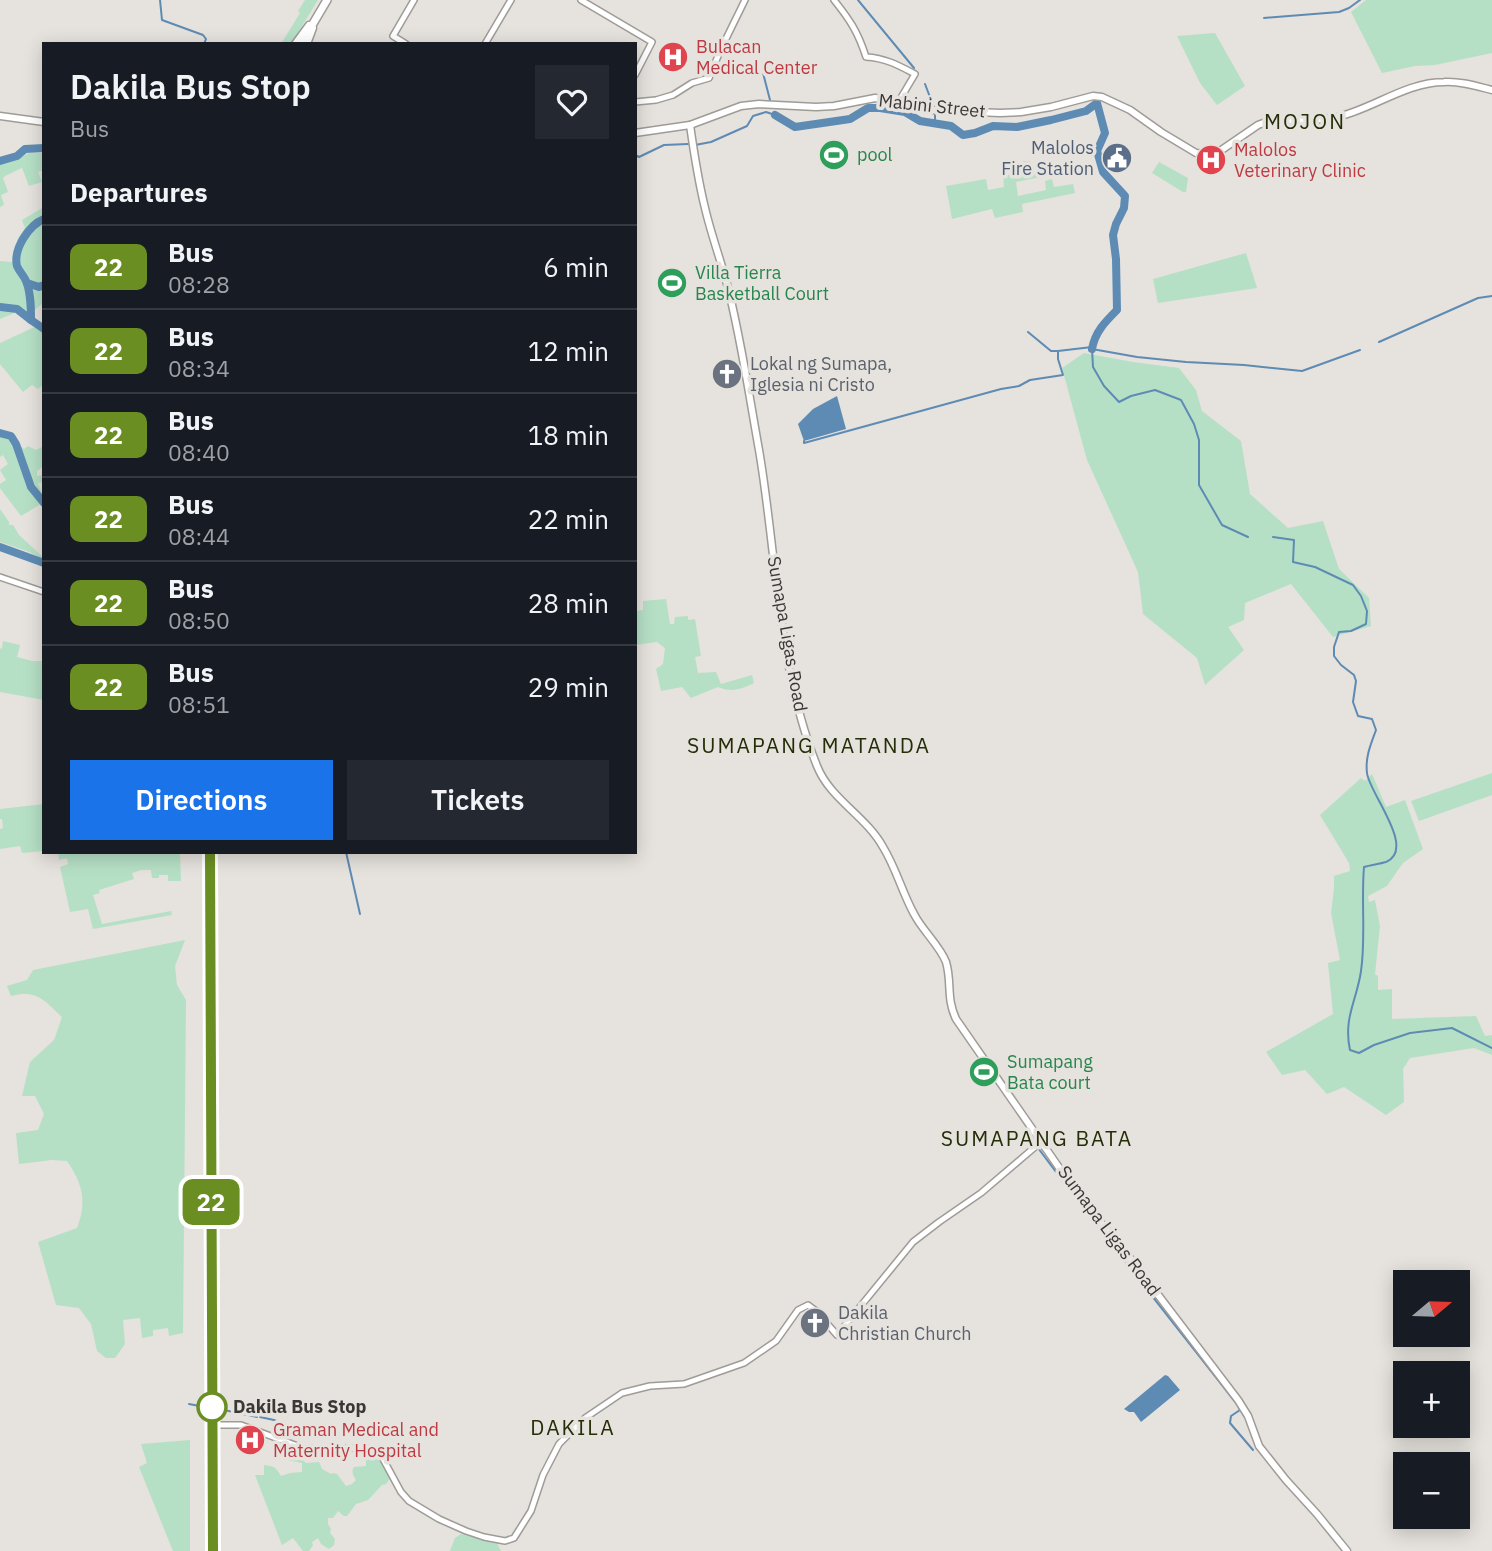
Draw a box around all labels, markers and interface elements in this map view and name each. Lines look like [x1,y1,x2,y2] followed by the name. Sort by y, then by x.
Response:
[696,35,818,79] place label: Bulacan Medical Center
[656,40,690,74] hospital icon: Bulacan Medical Center
[70,65,311,108] text: Dakila Bus Stop
[535,65,609,139] button: heart
[877,88,987,123] street label: Mabini Street
[1264,107,1346,135] district label: MOJON
[70,113,109,143] text: Bus
[1001,136,1094,180] place label: Malolos Fire Station
[817,138,851,172] sports icon: pool
[1234,138,1366,182] place label: Malolos Veterinary Clinic
[1100,141,1134,175] public building icon: Malolos Fire Station
[857,143,893,166] place label: pool
[1194,143,1228,177] hospital icon: Malolos Veterinary Clinic
[70,175,208,209] text: Departures
[168,235,214,269] text: Bus
[543,250,609,284] text: 6 min
[94,251,123,283] text: 22
[695,261,829,305] place label: Villa Tierra Basketball Court
[655,266,689,300] sports icon: Villa Tierra Basketball Court
[168,269,230,299] text: 08:28
[168,319,214,353] text: Bus
[528,334,609,368] text: 12 min
[94,335,123,367] text: 22
[750,352,892,396] place label: Lokal ng Sumapa, Iglesia ni Cristo
[168,353,230,383] text: 08:34
[710,357,744,391] church icon: Lokal ng Sumapa, Iglesia ni Cristo
[168,403,214,437] text: Bus
[528,418,609,452] text: 18 min
[94,419,123,451] text: 22
[168,437,230,467] text: 08:40
[168,487,214,521] text: Bus
[528,502,609,536] text: 22 min
[94,503,123,535] text: 22
[168,521,230,551] text: 08:44
[763,554,812,713] street label: Sumapa Ligas Road
[168,571,214,605] text: Bus
[528,586,609,620] text: 28 min
[94,587,123,619] text: 22
[168,605,230,635] text: 08:50
[168,655,214,689] text: Bus
[528,670,609,704] text: 29 min
[94,671,123,703] text: 22
[168,689,230,719] text: 08:51
[687,731,931,759] district label: SUMAPANG MATANDA
[70,760,333,840] button: Directions
[347,760,609,840] button: Tickets
[1007,1050,1093,1094] place label: Sumapang Bata court
[967,1055,1001,1089] sports icon: Sumapang Bata court
[941,1124,1133,1152] district label: SUMAPANG BATA
[1053,1161,1166,1300] street label: Sumapa Ligas Road
[180,1179,242,1225] line badge: 22
[197,1186,225,1218] text: 22
[1393,1270,1470,1348] north arrow
[1393,1270,1470,1529] map controls
[838,1301,971,1345] place label: Dakila Christian Church
[798,1306,832,1340] church icon: Dakila Christian Church
[1393,1361,1470,1438] button: +
[197,1392,227,1422] marker: Dakila Bus Stop
[233,1395,366,1418] place label: Dakila Bus Stop
[530,1413,616,1441] district label: DAKILA
[273,1418,439,1462] place label: Graman Medical and Maternity Hospital
[233,1423,267,1457] hospital icon: Graman Medical and Maternity Hospital
[1393,1452,1470,1529] button: −

